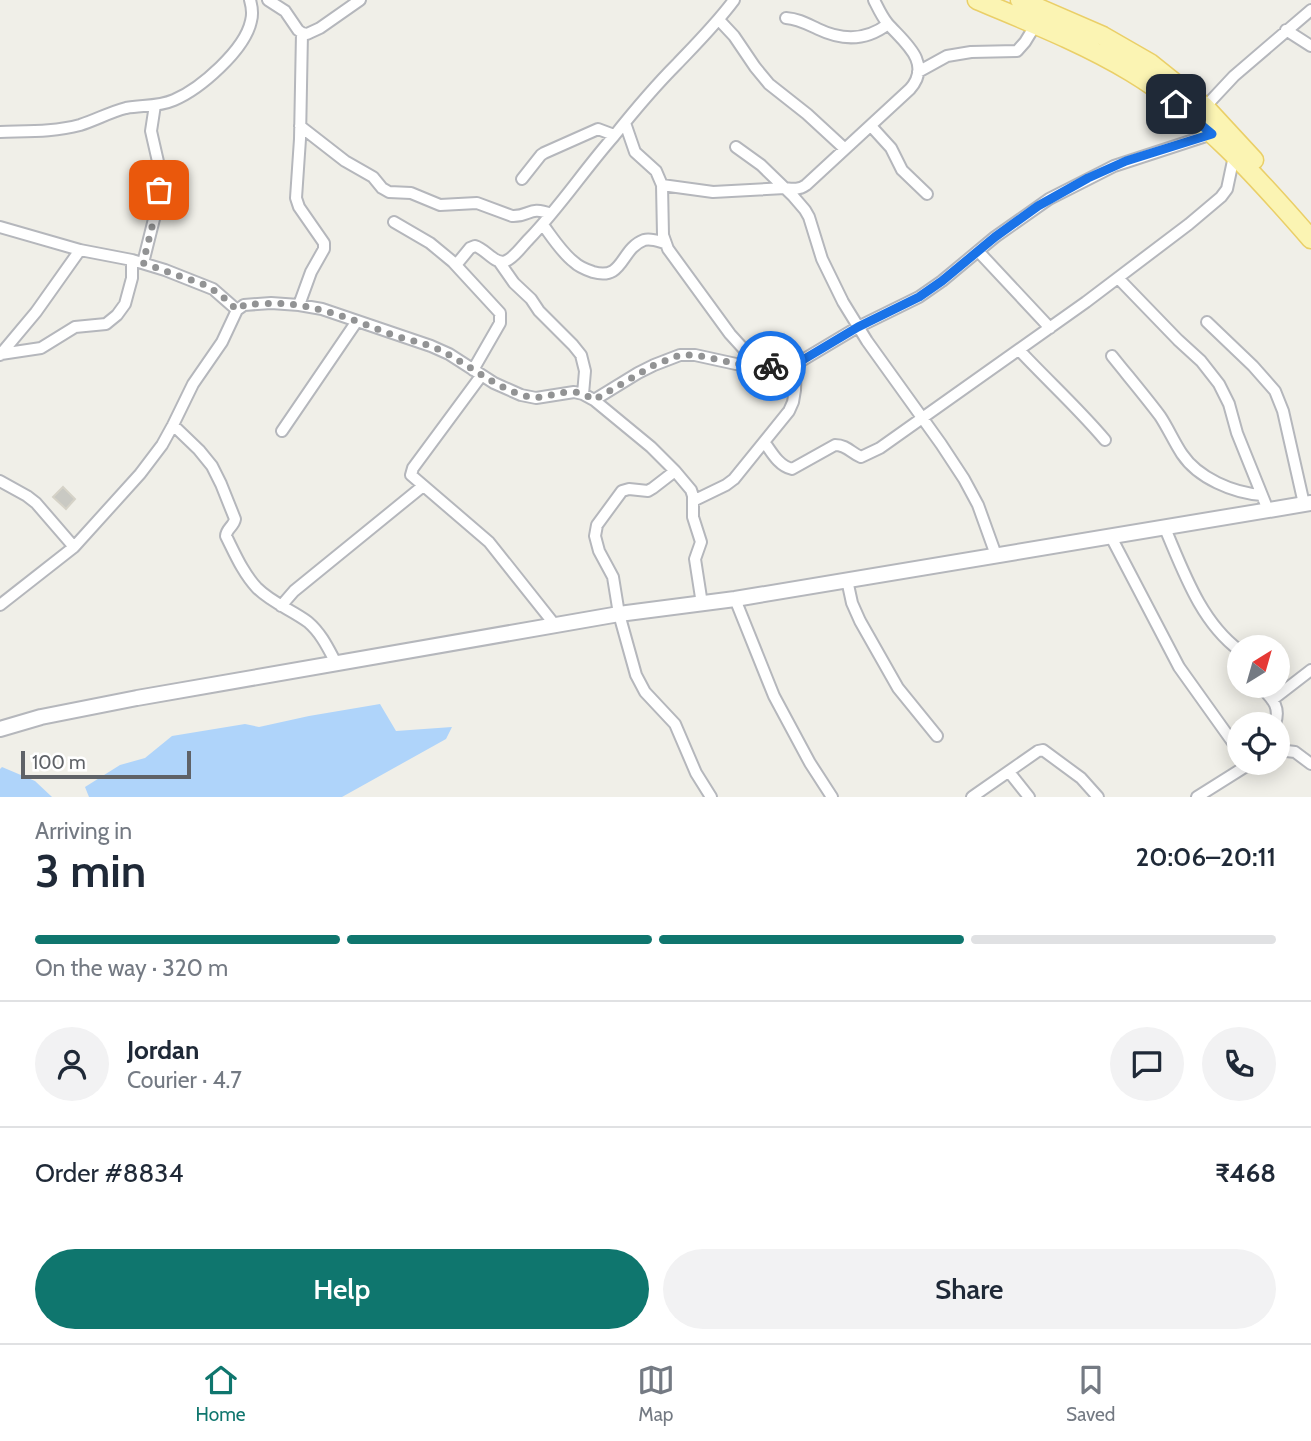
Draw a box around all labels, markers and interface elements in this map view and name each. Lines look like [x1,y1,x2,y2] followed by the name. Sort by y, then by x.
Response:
[1146,74,1206,134] pin
[1157,85,1195,123] icon: home
[129,160,189,220] pin
[140,171,178,209] icon: bag
[736,331,806,401] courier
[752,347,790,385] icon: bike
[1227,635,1290,698] north arrow
[1227,635,1290,775] map controls
[1227,712,1290,775] button: locate
[21,748,191,780] scale bar
[32,751,86,774] text: 100 m
[35,817,132,845] text: Arriving in
[1135,841,1276,873] text: 20:06–20:11
[35,843,146,899] text: 3 min
[35,954,228,982] text: On the way · 320 m
[35,1027,109,1101] button: person
[1110,1027,1184,1101] button: chat
[1202,1027,1276,1101] button: phone
[127,1034,199,1066] text: Jordan
[127,1066,242,1094] text: Courier · 4.7
[35,1157,183,1189] text: Order #8834
[1215,1157,1276,1189] text: ₹468
[35,1249,649,1329] button: Help
[663,1249,1276,1329] button: Share
[196,1361,246,1426] tab: Home
[637,1361,675,1426] tab: Map
[1066,1361,1115,1426] tab: Saved

